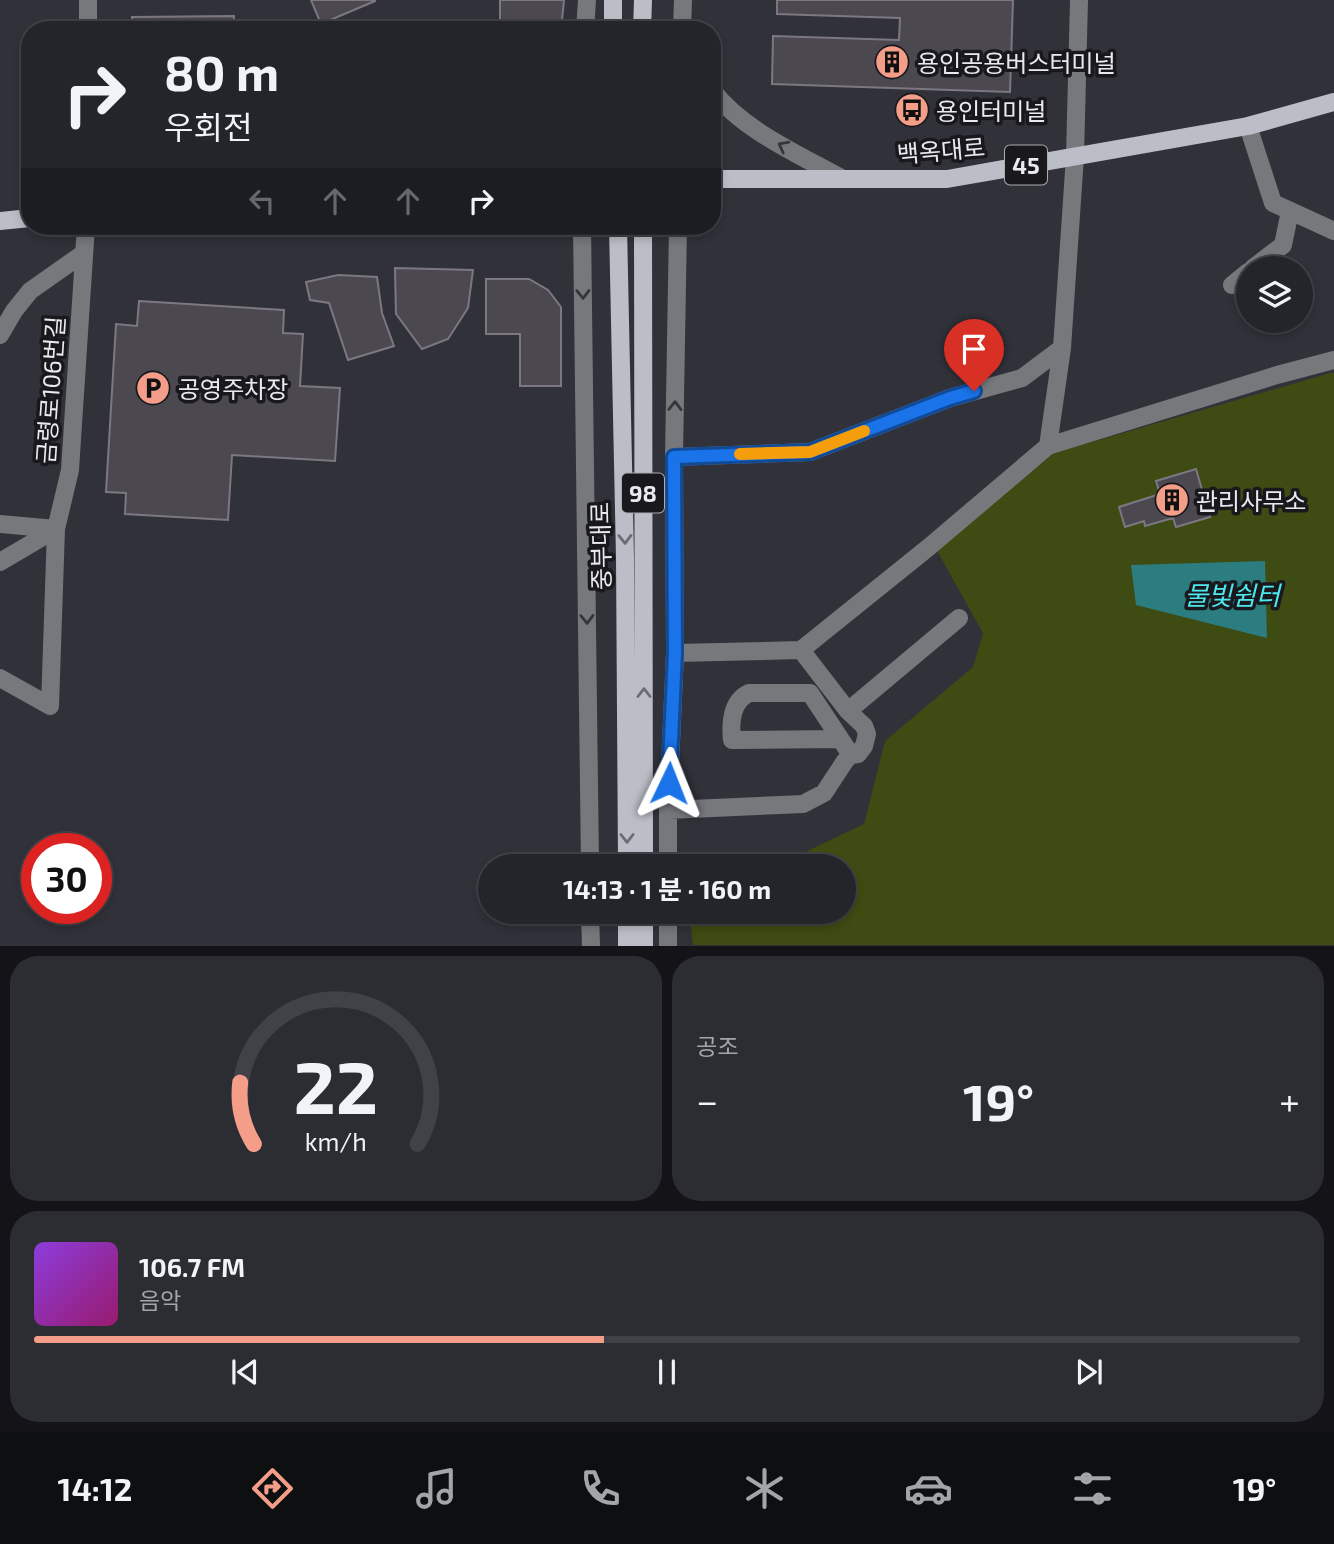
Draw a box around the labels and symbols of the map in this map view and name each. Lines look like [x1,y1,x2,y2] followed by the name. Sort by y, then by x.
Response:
[873,43,911,81] building icon: 용인공용버스터미널
[917,48,1116,77] place label: 용인공용버스터미널
[893,91,931,129] bus stop icon: 용인터미널
[936,96,1046,125] place label: 용인터미널
[896,132,986,168] street label: 백옥대로
[778,140,790,154] one-way arrow
[1005,146,1047,184] road number: 45
[575,289,591,300] one-way arrow
[30,315,70,465] street label: 금령로106번길
[944,319,1004,391] pin
[134,369,172,407] parking icon: 공영주차장
[178,374,288,403] place label: 공영주차장
[668,400,683,411] one-way arrow
[622,474,664,512] road number: 98
[1153,481,1191,519] building icon: 관리사무소
[1196,486,1306,515] place label: 관리사무소
[585,502,615,590] street label: 중부대로
[617,534,632,545] one-way arrow
[1184,579,1283,610] water label: 물빛쉼터
[579,615,595,625] one-way arrow
[636,687,652,697] one-way arrow
[632,746,706,820] position arrow
[21,833,112,924] speed limit sign: 30
[619,833,635,844] one-way arrow

